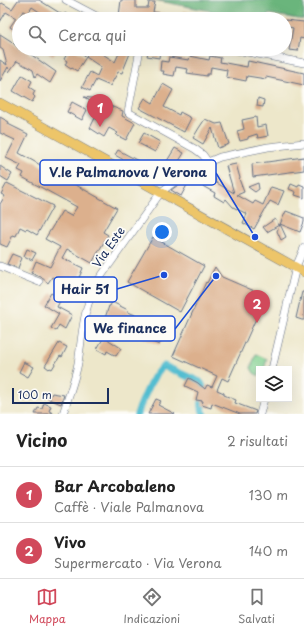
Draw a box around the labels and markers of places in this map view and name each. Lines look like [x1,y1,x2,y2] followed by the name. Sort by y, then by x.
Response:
[87,94,113,127] pin: 1
[40,160,216,185] callout: V.le Palmanova / Verona
[54,277,117,302] callout: Hair 51
[244,290,270,323] pin: 2
[85,316,175,341] callout: We finance

